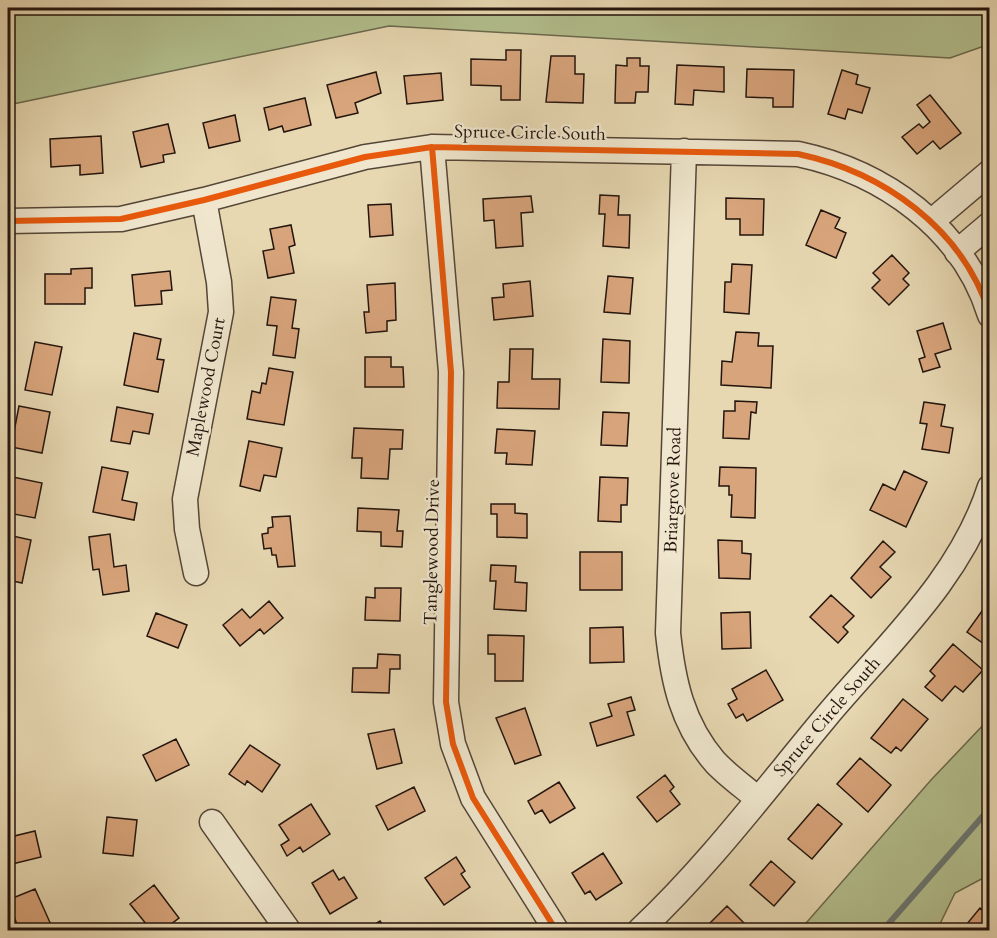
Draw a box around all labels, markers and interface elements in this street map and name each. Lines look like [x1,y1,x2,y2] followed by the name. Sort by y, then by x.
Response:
[454,119,606,147] street label: Spruce Circle South
[180,315,232,459] street label: Maplewood Court
[658,426,688,554] street label: Briargrove Road
[418,479,446,625] street label: Tanglewood Drive
[768,651,886,782] street label: Spruce Circle South

